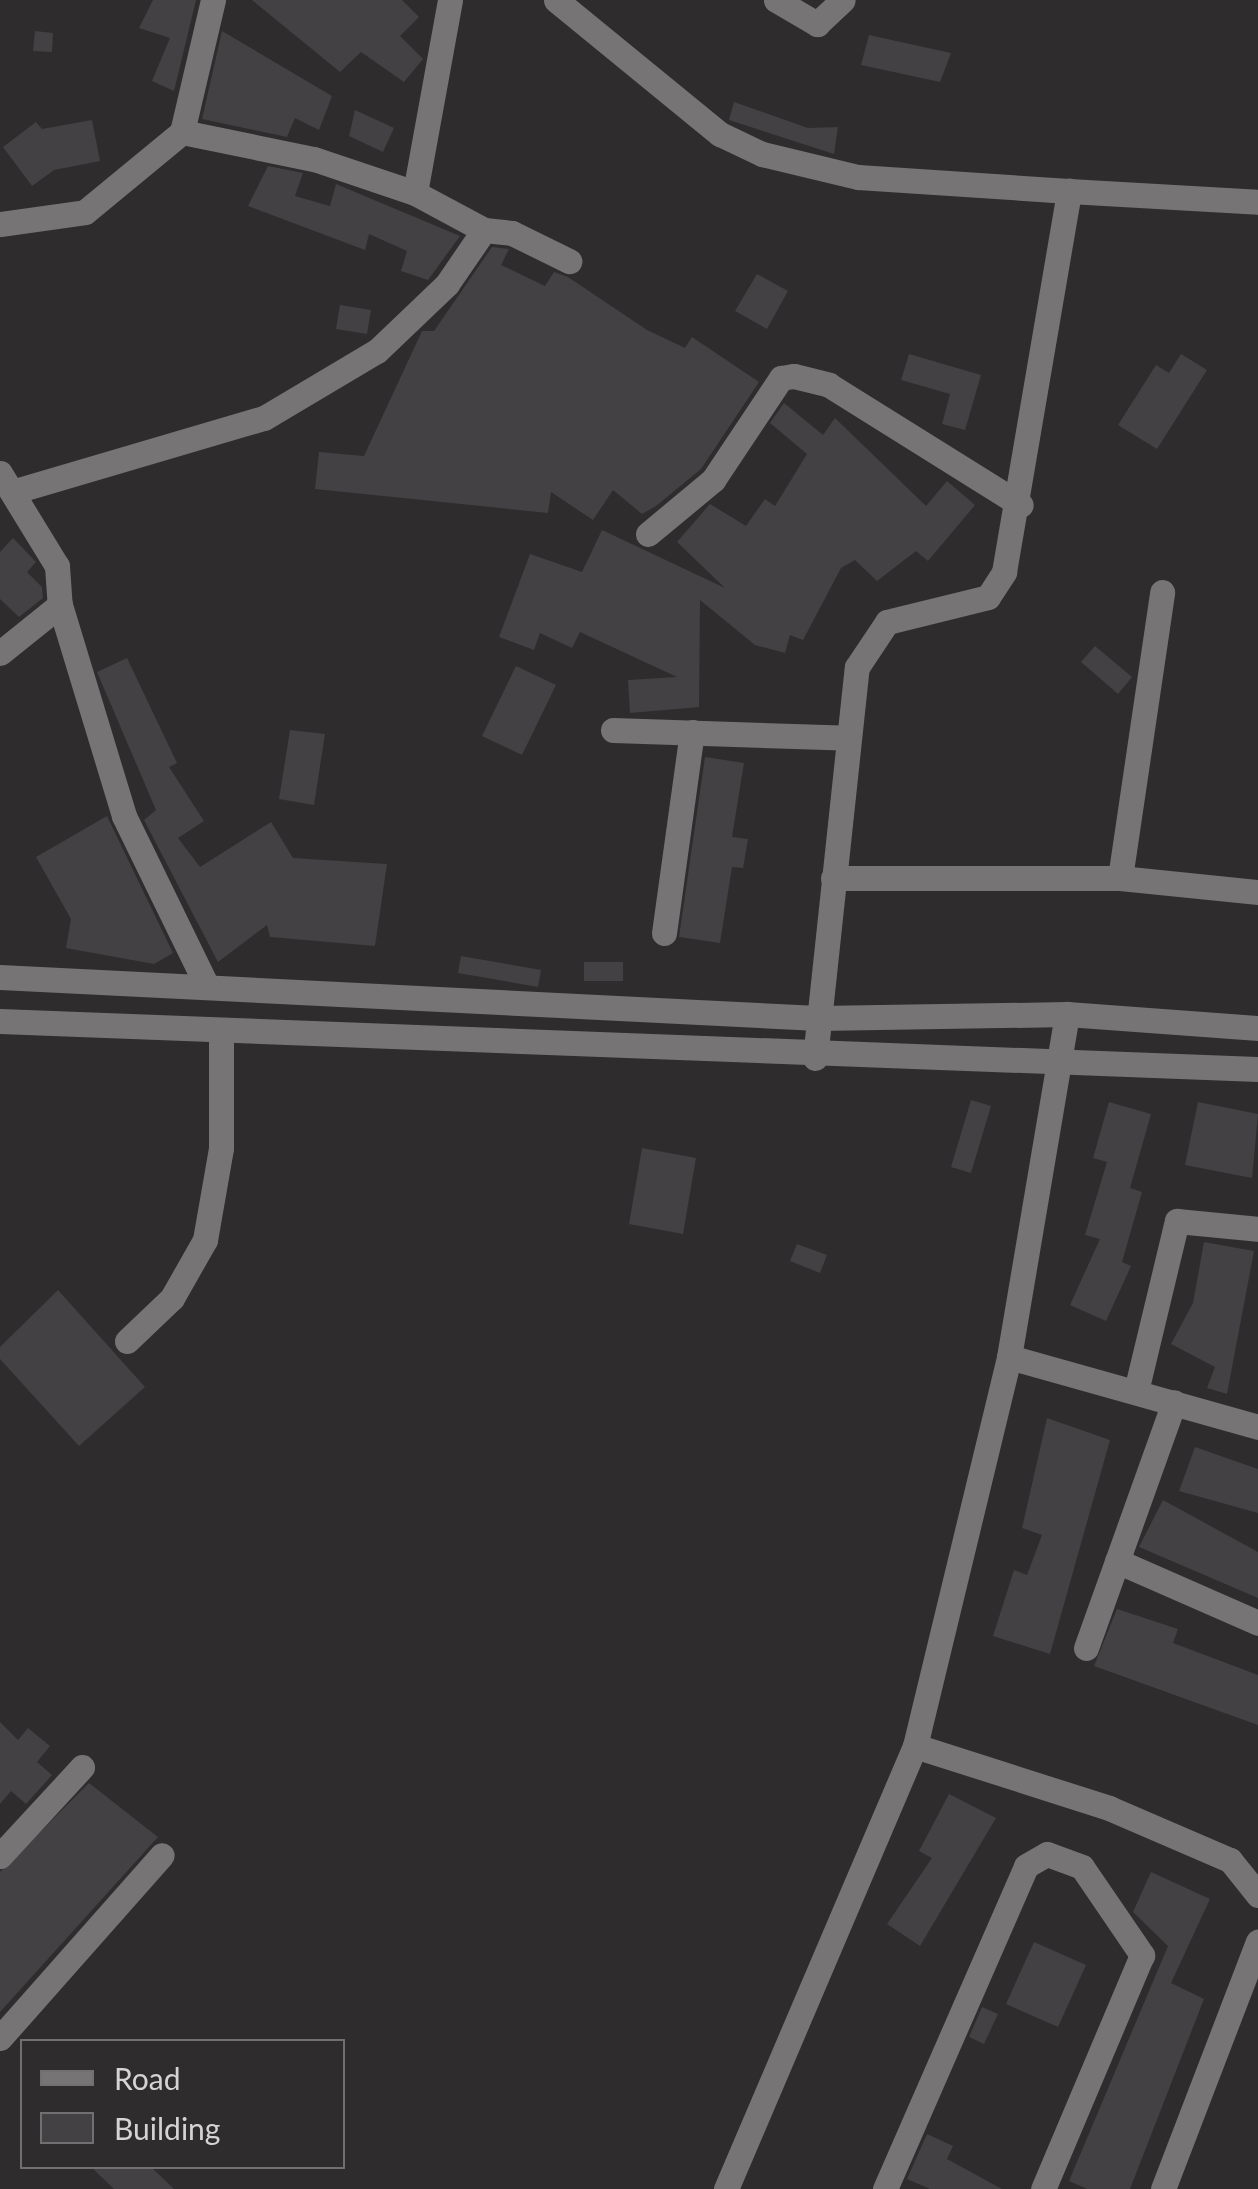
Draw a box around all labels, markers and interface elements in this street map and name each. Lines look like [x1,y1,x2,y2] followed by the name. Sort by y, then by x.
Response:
[20,2039,345,2169] legend
[114,2060,181,2096] text: Road
[114,2110,220,2146] text: Building

